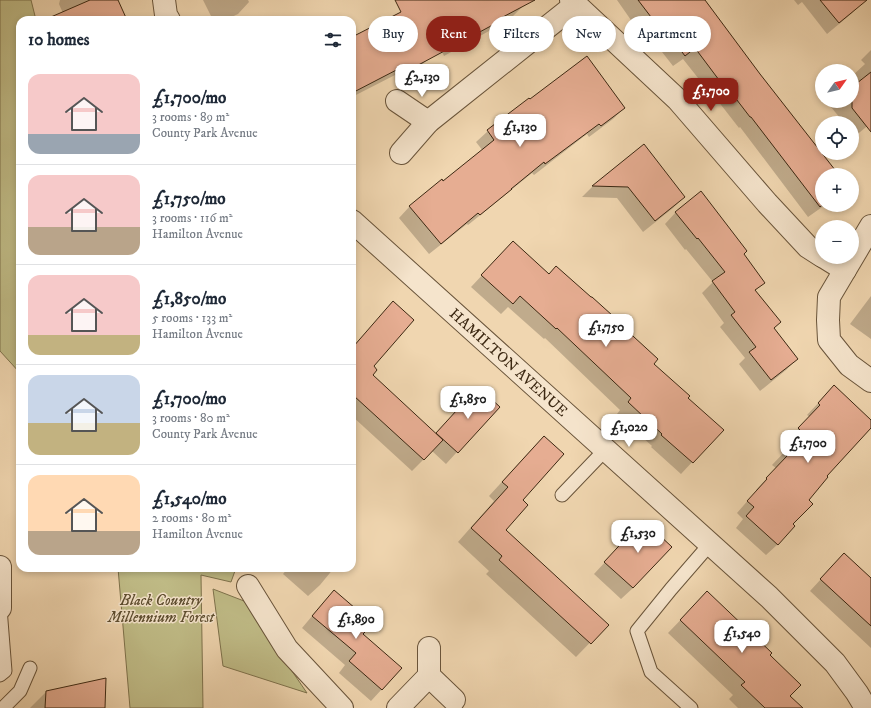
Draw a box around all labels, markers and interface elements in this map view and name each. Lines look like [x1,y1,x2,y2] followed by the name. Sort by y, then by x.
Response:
[368,16,418,52] chip: Buy
[426,16,481,52] chip: Rent
[489,16,554,52] chip: Filters
[562,16,616,52] chip: New
[624,16,711,52] chip: Apartment
[28,29,90,51] text: 10 homes
[322,29,344,51] icon: filters
[389,64,455,98] pin: £2,130
[815,64,859,108] north arrow
[815,64,859,264] map controls
[404,69,440,85] text: £2,130
[678,78,744,112] pin: £1,700
[692,83,730,99] text: £1,700
[152,87,226,109] text: £1,700/mo
[60,90,108,138] icon: home
[152,109,229,125] text: 3 rooms · 89 m²
[487,114,553,148] pin: £1,130
[815,116,859,160] button: locate
[503,119,537,135] text: £1,130
[152,125,258,141] text: County Park Avenue
[815,168,859,212] button: +
[152,188,226,210] text: £1,750/mo
[60,191,108,239] icon: home
[152,210,233,226] text: 3 rooms · 116 m²
[815,220,859,264] button: −
[152,226,243,242] text: Hamilton Avenue
[152,288,226,310] text: £1,850/mo
[60,291,108,339] icon: home
[446,304,572,421] street label: HAMILTON AVENUE
[152,310,232,326] text: 5 rooms · 133 m²
[573,314,639,348] pin: £1,750
[588,319,624,335] text: £1,750
[152,326,243,342] text: Hamilton Avenue
[435,386,501,420] pin: £1,850
[152,388,226,410] text: £1,700/mo
[60,391,108,439] icon: home
[449,391,487,407] text: £1,850
[152,410,230,426] text: 3 rooms · 80 m²
[596,414,662,448] pin: £1,020
[610,419,648,435] text: £1,020
[152,426,258,442] text: County Park Avenue
[775,430,841,464] pin: £1,700
[789,435,827,451] text: £1,700
[152,488,226,510] text: £1,540/mo
[60,491,108,539] icon: home
[152,510,231,526] text: 2 rooms · 80 m²
[605,520,671,554] pin: £1,530
[620,525,656,541] text: £1,530
[152,526,243,542] text: Hamilton Avenue
[107,591,215,627] park label: Black Country Millennium Forest
[323,606,389,640] pin: £1,890
[337,611,375,627] text: £1,890
[709,620,775,654] pin: £1,540
[723,625,761,641] text: £1,540

